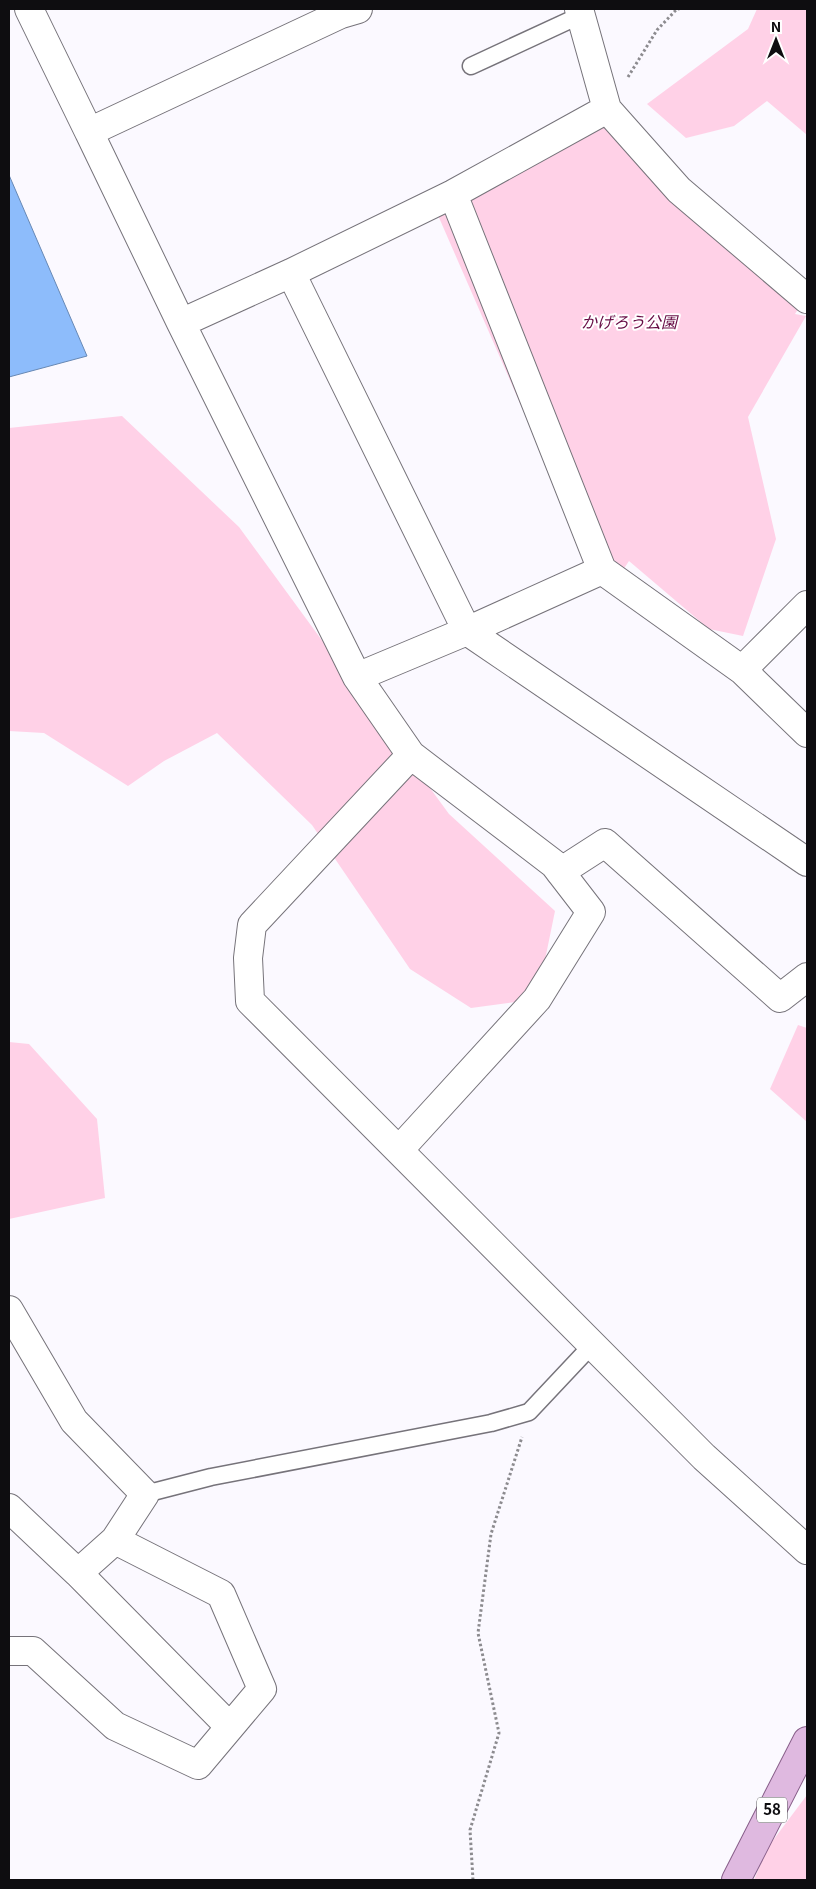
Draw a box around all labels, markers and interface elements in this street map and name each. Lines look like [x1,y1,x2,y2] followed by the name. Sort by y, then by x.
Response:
[751,15,801,65] north arrow
[771,16,781,36] text: N
[581,309,679,333] park label: かげろう公園
[757,1798,787,1822] road number: 58

